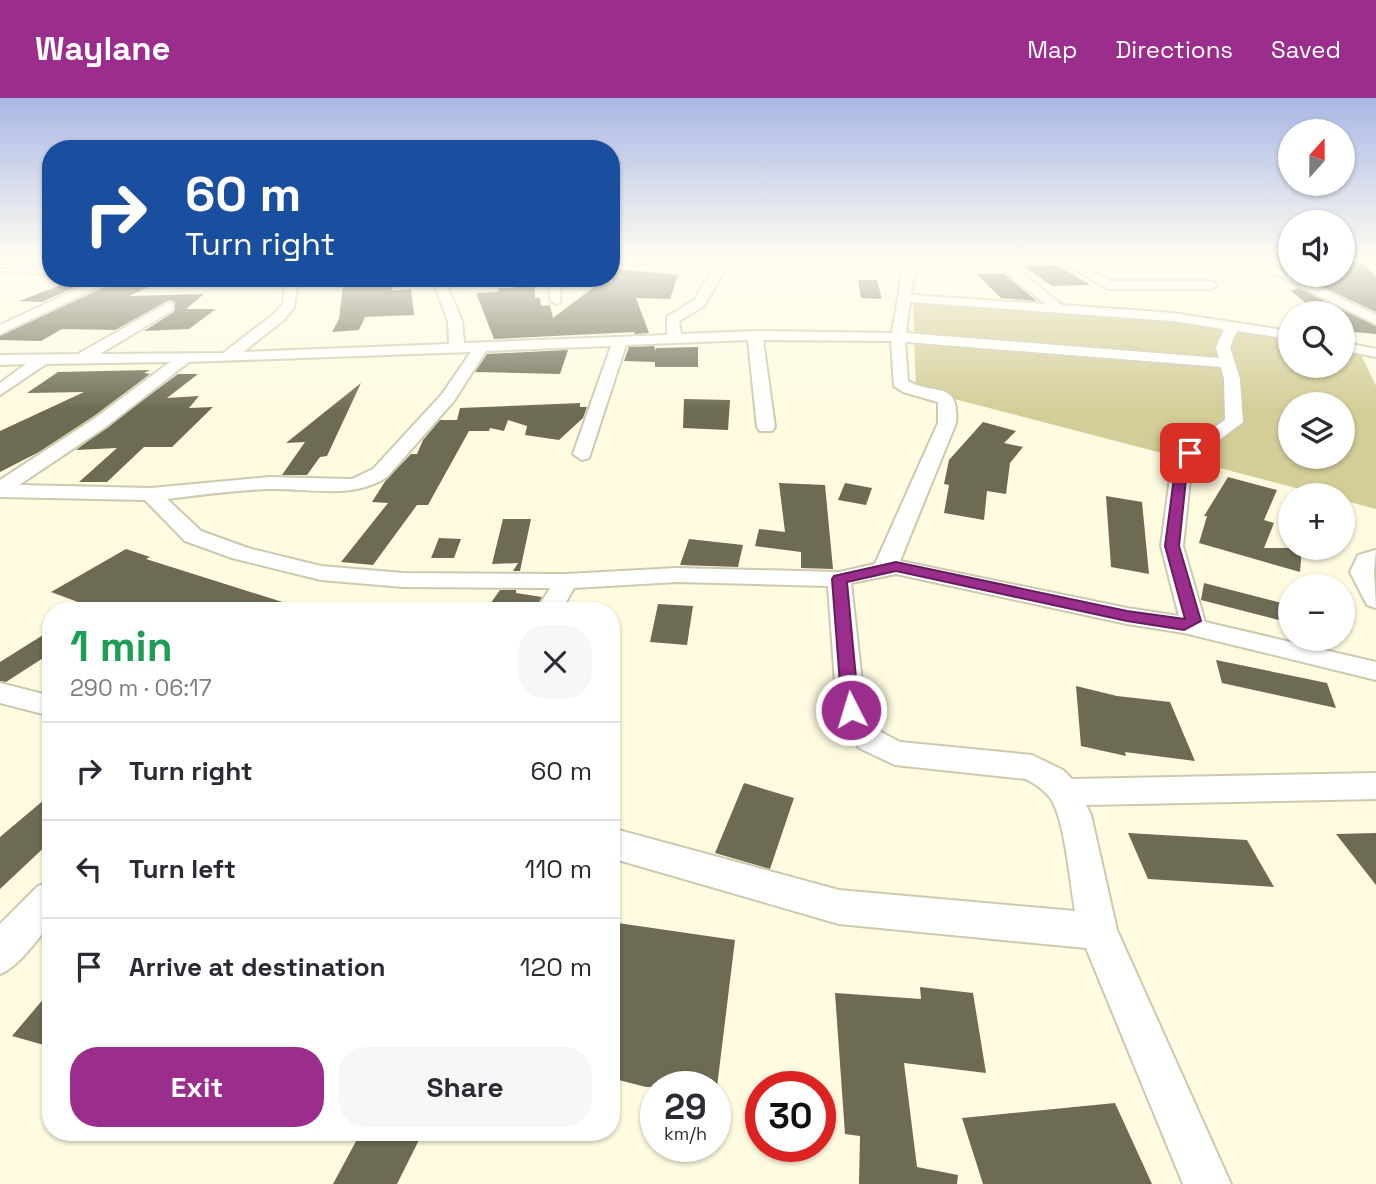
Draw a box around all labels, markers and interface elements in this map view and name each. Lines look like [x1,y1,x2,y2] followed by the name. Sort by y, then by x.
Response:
[35,28,171,70] text: Waylane
[1027,34,1077,65] text: Map
[1115,34,1233,65] text: Directions
[1271,34,1341,65] text: Saved
[1278,119,1354,196] north arrow
[1278,119,1355,651] map controls
[185,163,301,225] text: 60 m
[70,168,161,259] icon: right
[1278,210,1355,287] button: sound
[185,224,335,264] text: Turn right
[1278,301,1355,378] button: search
[1278,392,1355,469] button: layers
[1160,423,1220,483] pin
[1171,434,1209,472] icon: arrive
[1278,483,1355,560] button: +
[1278,574,1355,651] button: −
[70,620,173,673] text: 1 min
[518,625,592,699] button: close
[70,673,212,703] text: 290 m · 06:17
[814,673,888,747] position arrow
[70,752,108,790] icon: right
[129,754,253,788] text: Turn right
[530,754,592,788] text: 60 m
[70,850,108,888] icon: left
[129,852,236,886] text: Turn left
[525,852,592,886] text: 110 m
[70,948,108,986] icon: arrive
[129,950,386,984] text: Arrive at destination
[520,950,592,984] text: 120 m
[70,1047,324,1127] button: Exit
[338,1047,592,1127] button: Share
[745,1071,836,1162] speed limit sign: 30
[664,1085,707,1129] text: 29
[664,1122,707,1145] text: km/h

